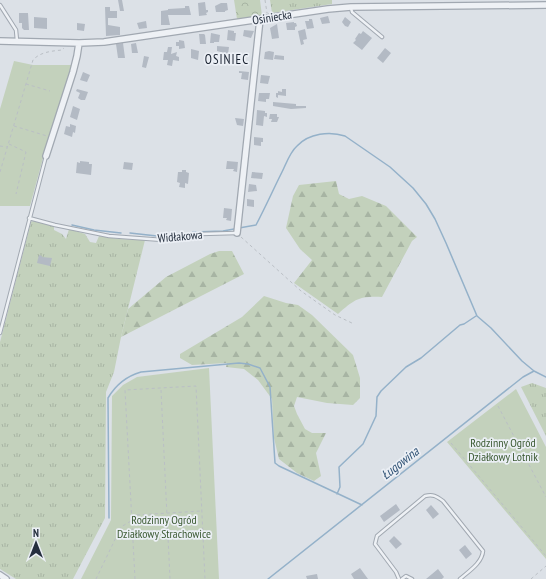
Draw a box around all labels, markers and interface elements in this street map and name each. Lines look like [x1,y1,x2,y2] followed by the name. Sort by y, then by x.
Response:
[251,6,293,28] street label: Osiniecka
[205,51,249,68] district label: OSINIEC
[157,227,203,245] street label: Widłakowa
[468,435,538,464] park label: Rodzinny Ogród Działkowy Lotnik
[378,442,423,483] water label: Ługowina
[117,512,211,541] park label: Rodzinny Ogród Działkowy Strachowice
[16,523,56,563] north arrow
[33,526,39,540] text: N

